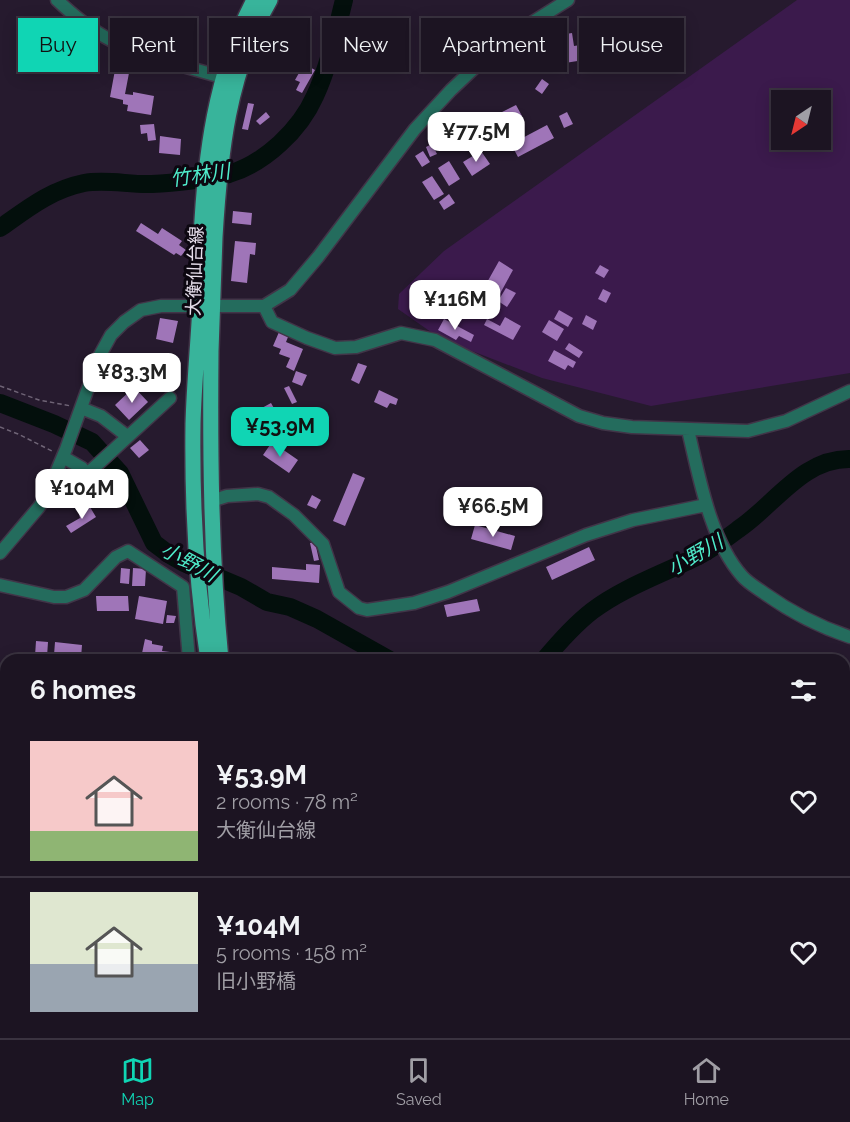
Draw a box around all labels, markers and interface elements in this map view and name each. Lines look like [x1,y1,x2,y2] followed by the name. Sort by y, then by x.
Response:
[18,18,98,72] chip: Buy
[110,18,197,72] chip: Rent
[209,18,310,72] chip: Filters
[322,18,409,72] chip: New
[421,18,567,72] chip: Apartment
[579,18,684,72] chip: House
[771,90,831,150] north arrow
[771,90,831,150] map controls
[427,112,525,163] pin: ¥77.5M
[442,119,510,143] text: ¥77.5M
[169,159,233,191] water label: 竹林川
[182,226,207,316] street label: 大衡仙台線
[413,280,497,331] pin: ¥116M
[423,287,487,311] text: ¥116M
[83,353,181,404] pin: ¥83.3M
[97,360,167,384] text: ¥83.3M
[231,407,329,458] pin: ¥53.9M
[245,414,315,438] text: ¥53.9M
[40,469,124,520] pin: ¥104M
[49,476,115,500] text: ¥104M
[444,487,542,538] pin: ¥66.5M
[457,494,529,518] text: ¥66.5M
[663,529,729,580] water label: 小野川
[157,537,223,588] water label: 小野川
[787,674,820,707] icon: filters
[30,675,136,705] text: 6 homes
[216,760,307,790] text: ¥53.9M
[78,765,150,837] icon: home
[787,785,820,818] icon: heart
[216,790,358,814] text: 2 rooms · 78 m²
[216,818,316,842] text: 大衡仙台線
[216,911,301,941] text: ¥104M
[78,916,150,988] icon: home
[787,936,820,969] icon: heart
[216,941,367,965] text: 5 rooms · 158 m²
[216,969,296,993] text: 旧小野橋
[121,1054,154,1109] tab: Map
[396,1054,442,1109] tab: Saved
[684,1054,729,1109] tab: Home

